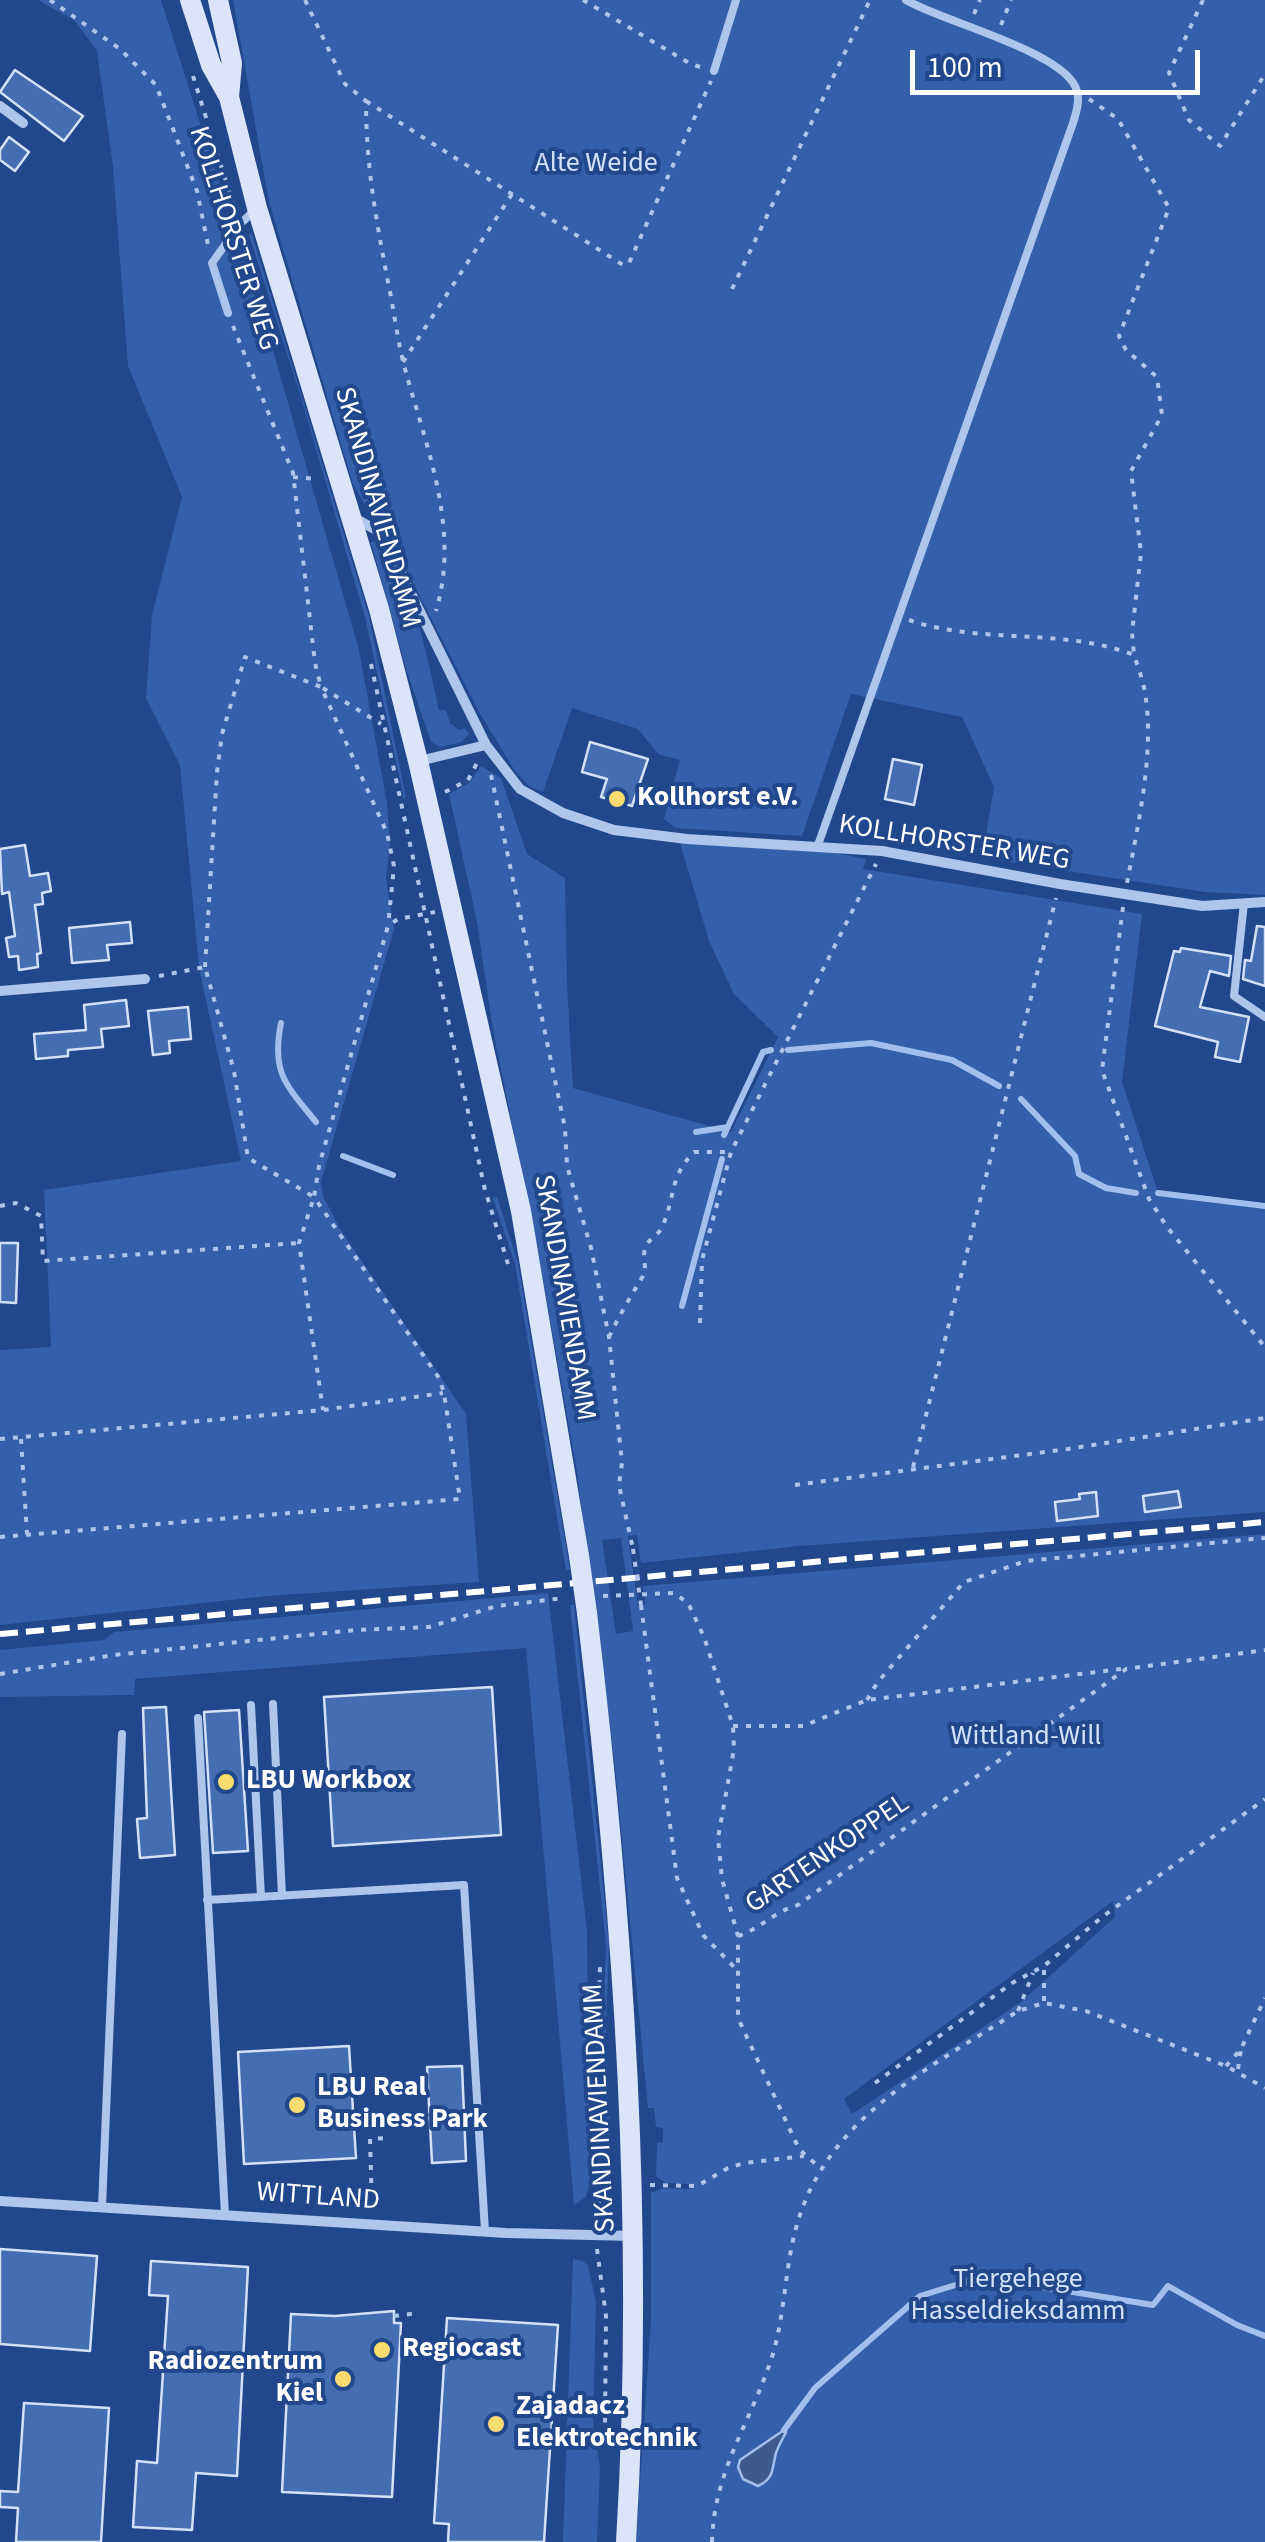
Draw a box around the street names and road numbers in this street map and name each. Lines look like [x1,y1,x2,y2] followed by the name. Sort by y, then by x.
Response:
[180,123,284,355] street label: KOLLHORSTER WEG
[326,384,426,632] street label: SKANDINAVIENDAMM
[836,809,1072,879] street label: KOLLHORSTER WEG
[525,1172,601,1424] street label: SKANDINAVIENDAMM
[740,1788,916,1922] street label: GARTENKOPPEL
[578,1983,624,2233] street label: SKANDINAVIENDAMM
[255,2177,381,2219] street label: WITTLAND

